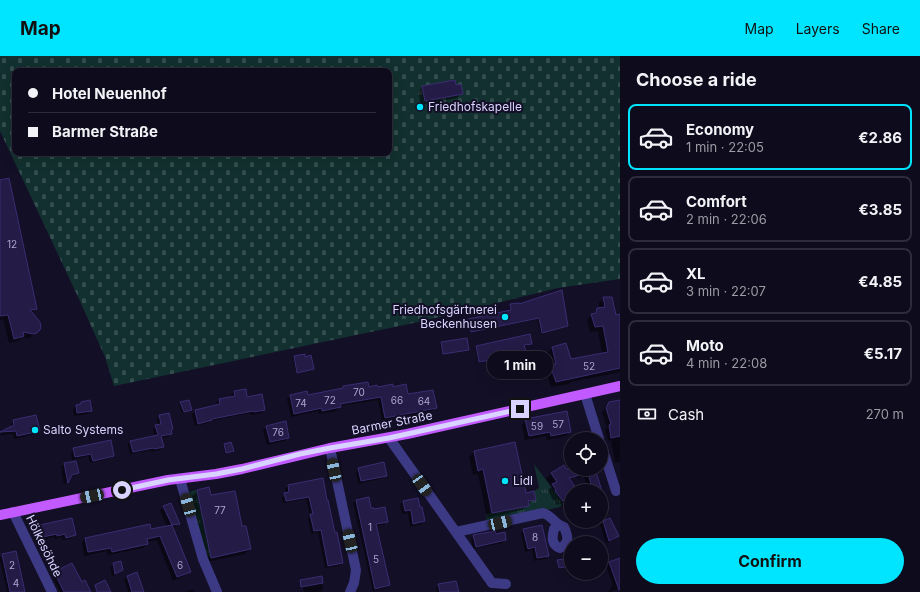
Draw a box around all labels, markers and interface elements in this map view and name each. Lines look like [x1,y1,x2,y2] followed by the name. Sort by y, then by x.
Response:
[20,17,61,40] text: Map
[745,20,774,37] text: Map
[796,20,840,37] text: Layers
[862,20,900,37] text: Share
[636,69,757,90] text: Choose a ride
[52,84,167,103] text: Hotel Neuenhof
[428,99,522,114] place label: Friedhofskapelle
[415,102,425,112] marker: Friedhofskapelle
[638,119,674,155] icon: car
[686,120,754,139] text: Economy
[52,122,158,141] text: Barmer Straße
[858,128,902,147] text: €2.86
[686,139,764,155] text: 1 min · 22:05
[638,191,674,227] icon: car
[686,192,747,211] text: Comfort
[858,200,902,219] text: €3.85
[686,211,767,227] text: 2 min · 22:06
[7,238,17,250] house number: 12
[638,263,674,299] icon: car
[686,264,706,283] text: XL
[858,272,902,291] text: €4.85
[686,283,766,299] text: 3 min · 22:07
[392,302,497,331] place label: Friedhofsgärtnerei Beckenhusen
[500,312,510,322] marker: Friedhofsgärtnerei Beckenhusen
[638,335,674,371] icon: car
[686,336,724,355] text: Moto
[864,344,902,363] text: €5.17
[487,351,553,379] callout: 1 min
[686,355,767,371] text: 4 min · 22:08
[504,357,536,373] text: 1 min
[583,360,595,372] house number: 52
[353,386,365,398] house number: 70
[324,394,336,406] house number: 72
[391,394,403,406] house number: 66
[418,395,430,407] house number: 64
[295,397,307,409] house number: 74
[511,400,529,418] route end
[636,403,658,425] icon: cash
[668,405,704,424] text: Cash
[866,406,904,422] text: 270 m
[350,407,434,438] street label: Barmer Straße
[552,418,564,430] house number: 57
[531,420,543,432] house number: 59
[43,422,123,437] place label: Salto Systems
[30,425,40,435] marker: Salto Systems
[272,426,284,438] house number: 76
[564,432,608,580] map controls
[564,432,608,476] button: locate
[326,457,342,483] car
[410,472,434,498] car
[513,473,533,488] place label: Lidl
[500,476,510,486] marker: Lidl
[113,481,131,499] route start
[564,484,608,528] button: +
[79,488,105,504] car
[179,492,197,518] car
[214,504,226,516] house number: 77
[23,512,66,579] street label: Hölkesöhde
[487,514,513,532] car
[368,521,372,533] house number: 1
[341,528,359,554] car
[532,531,538,543] house number: 8
[564,536,608,580] button: −
[636,538,904,584] button: Confirm
[373,553,379,565] house number: 5
[9,559,15,571] house number: 2
[177,559,183,571] house number: 6
[13,577,19,589] house number: 4

